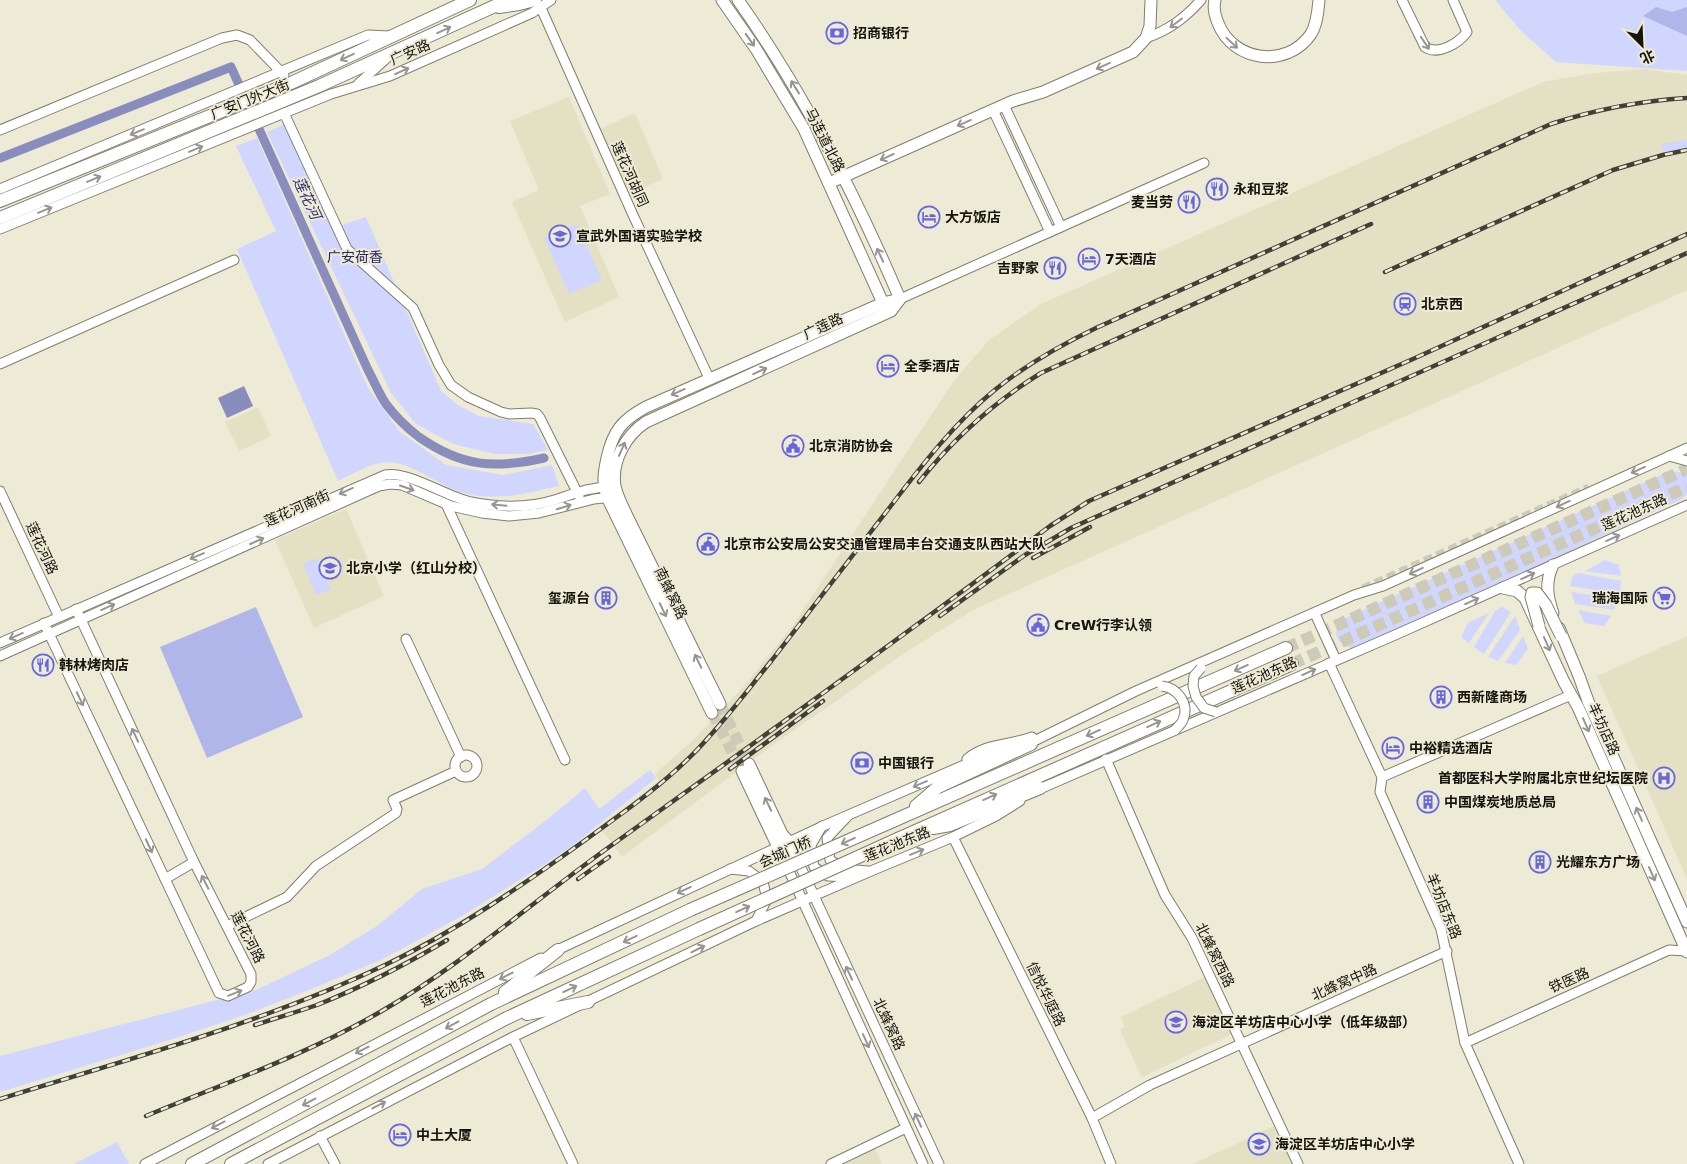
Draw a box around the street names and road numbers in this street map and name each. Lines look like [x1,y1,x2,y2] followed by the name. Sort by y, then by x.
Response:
[388,36,432,68] street label: 广安路
[208,76,292,122] street label: 广安门外大街
[802,105,848,175] street label: 马连道北路
[608,139,652,209] street label: 莲花河胡同
[801,310,845,342] street label: 广莲路
[262,486,332,530] street label: 莲花河南街
[1599,490,1669,534] street label: 莲花池东路
[23,519,61,577] street label: 莲花河路
[652,564,690,622] street label: 南蜂窝路
[1229,653,1299,697] street label: 莲花池东路
[1585,700,1623,758] street label: 羊坊店路
[862,823,932,865] street label: 莲花池东路
[756,833,814,871] street label: 会城门桥
[1423,871,1465,941] street label: 羊坊店东路
[228,908,268,966] street label: 莲花河路
[1192,920,1238,990] street label: 北蜂窝西路
[1023,959,1069,1029] street label: 信悦华庭路
[1309,960,1379,1004] street label: 北蜂窝中路
[417,964,487,1010] street label: 莲花池东路
[1547,964,1591,996] street label: 铁医路
[870,995,908,1053] street label: 北蜂窝路

